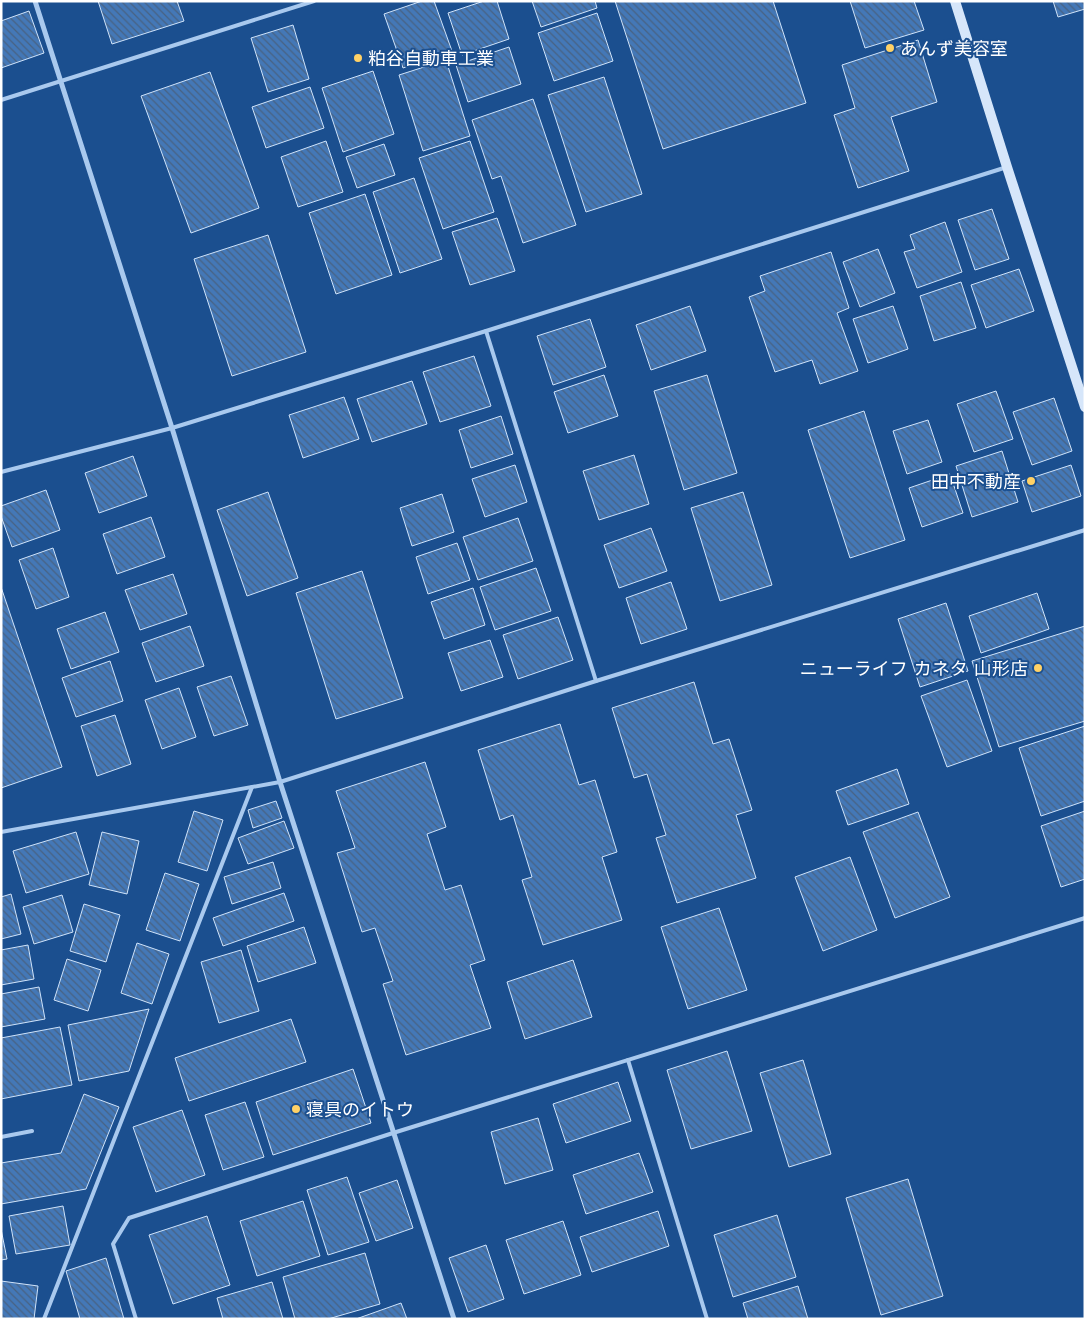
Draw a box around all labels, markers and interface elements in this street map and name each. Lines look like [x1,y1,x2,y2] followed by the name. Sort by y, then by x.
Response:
[900,38,1008,59] place label: あんず美容室
[884,42,896,54] marker: あんず美容室
[368,48,494,69] place label: 粕谷自動車工業
[352,52,364,64] marker: 粕谷自動車工業
[931,471,1021,492] place label: 田中不動産
[1025,475,1037,487] marker: 田中不動産
[800,658,1028,679] place label: ニューライフ カネタ 山形店
[1032,662,1044,674] marker: ニューライフ カネタ 山形店
[306,1099,414,1120] place label: 寝具のイトウ
[290,1103,302,1115] marker: 寝具のイトウ

